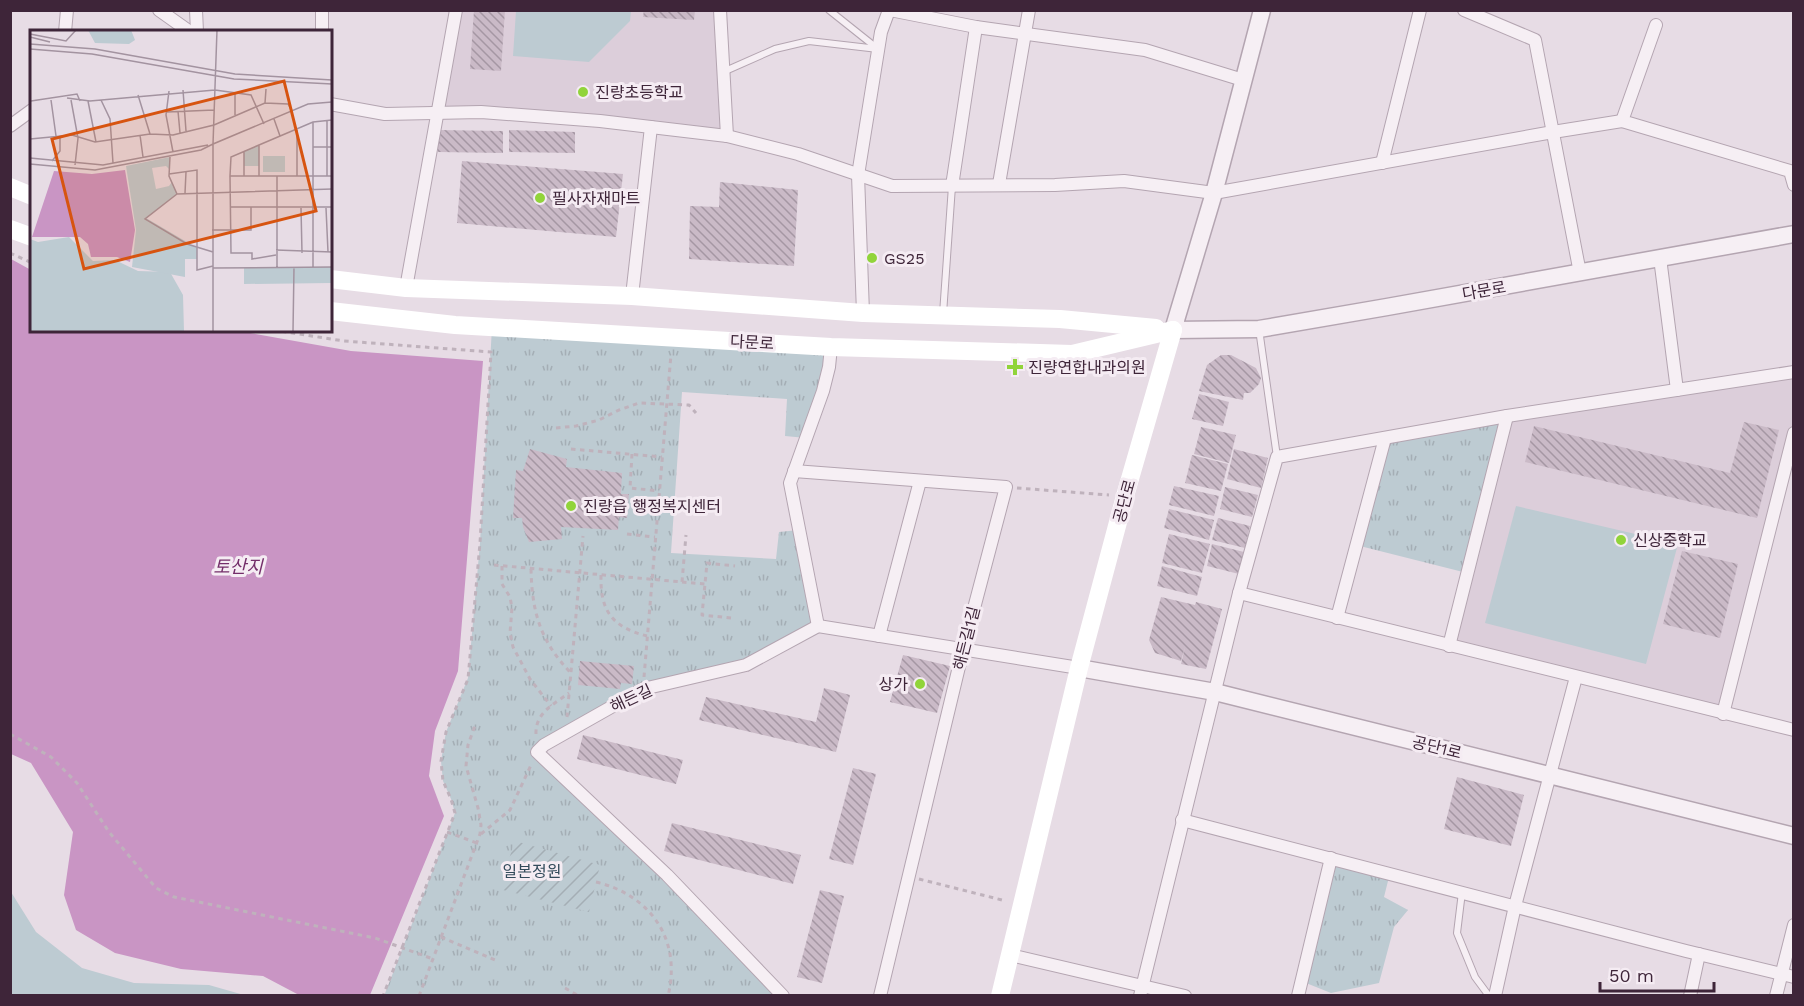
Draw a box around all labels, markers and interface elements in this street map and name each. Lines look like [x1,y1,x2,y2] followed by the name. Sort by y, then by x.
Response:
[30,30,332,332] inset map
[595,83,683,102] place label: 진량초등학교
[576,85,590,99] marker: 진량초등학교
[552,189,640,208] place label: 필사자재마트
[533,191,547,205] marker: 필사자재마트
[884,249,924,268] place label: GS25
[865,251,879,265] marker: GS25
[1461,277,1508,304] street label: 다문로
[729,332,775,353] street label: 다문로
[1006,358,1024,376] marker: 진량연합내과의원
[1028,358,1146,377] place label: 진량연합내과의원
[1110,477,1139,525] street label: 공단로
[583,497,721,516] place label: 진량읍 행정복지센터
[564,499,578,513] marker: 진량읍 행정복지센터
[1633,531,1707,550] place label: 신상중학교
[1614,533,1628,547] marker: 신상중학교
[213,556,264,577] water label: 토산지
[949,604,984,672] street label: 해든길1길
[879,675,908,694] place label: 상가
[913,677,927,691] marker: 상가
[607,681,655,716] street label: 해든길
[1410,732,1464,763] street label: 공단1로
[503,862,561,881] park label: 일본정원
[1600,955,1714,993] scale bar
[1609,965,1654,986] text: 50 m

